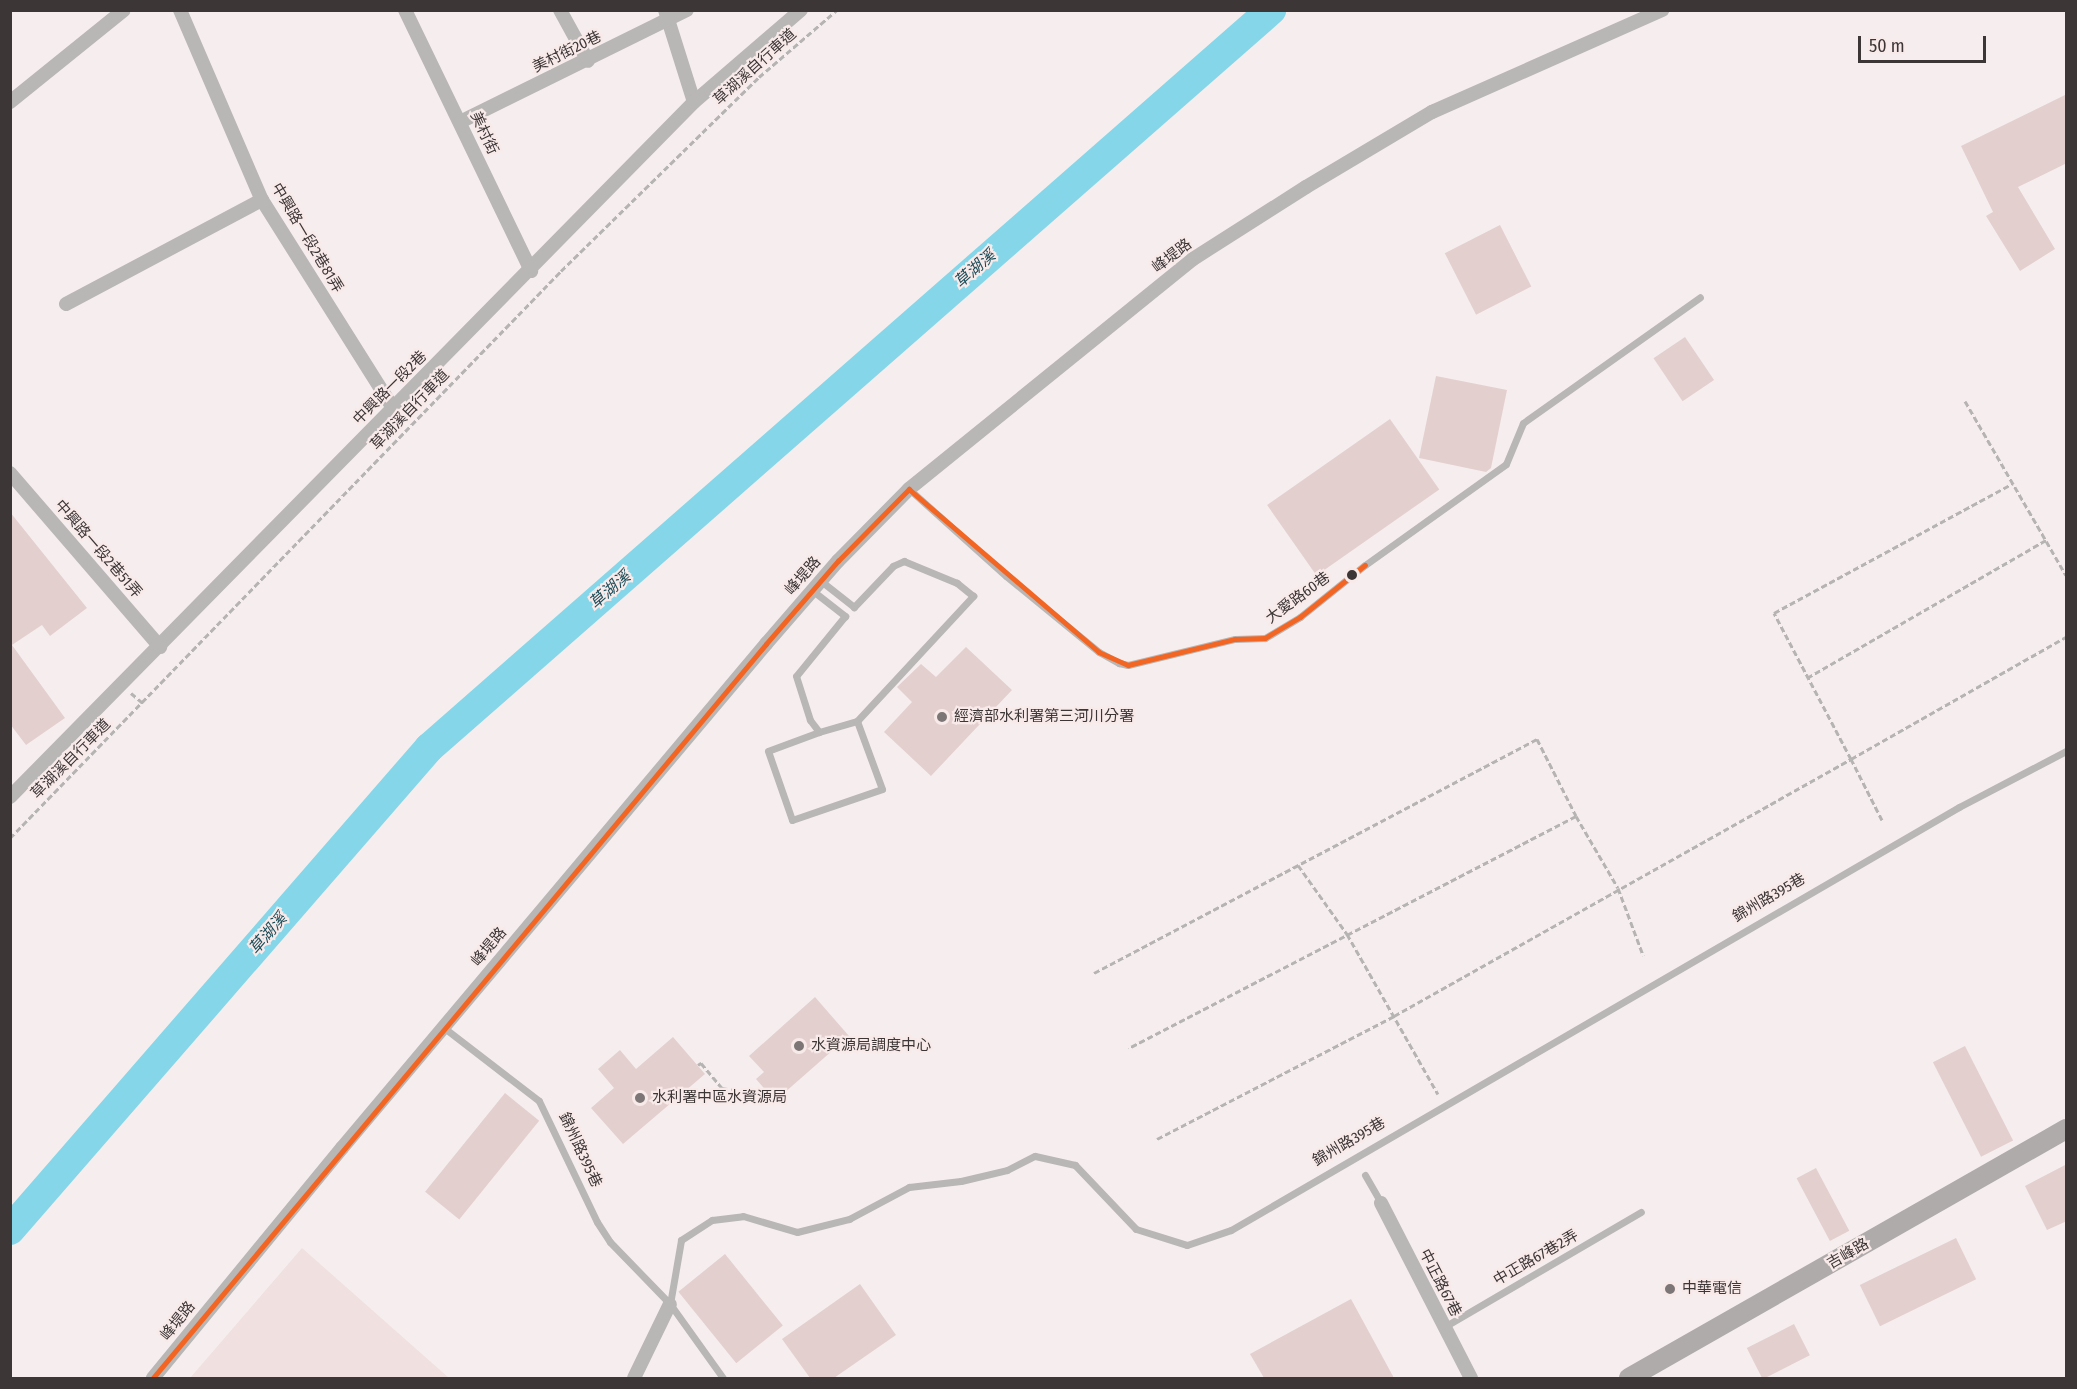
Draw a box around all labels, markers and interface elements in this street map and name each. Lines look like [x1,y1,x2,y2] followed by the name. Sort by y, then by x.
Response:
[1861,24,1988,62] scale bar
[710,25,800,109] street label: 草湖溪自行車道
[530,28,604,76] street label: 美村街20巷
[1869,35,1905,57] text: 50 m
[466,109,502,157] street label: 美村街
[267,180,347,296] street label: 中興路一段2巷81弄
[1149,235,1195,277] street label: 峰堤路
[951,246,999,292] water label: 草湖溪
[349,347,431,429] street label: 中興路一段2巷
[367,366,453,454] street label: 草湖溪自行車道
[51,496,145,602] street label: 中興路一段2巷51弄
[781,553,825,599] street label: 峰堤路
[586,567,634,613] water label: 草湖溪
[1262,569,1334,627] street label: 大愛路60巷
[1346,569,1358,581] unlabelled marker
[954,708,1134,726] place label: 經濟部水利署第三河川分署
[935,710,949,724] marker: 經濟部水利署第三河川分署
[28,716,114,802] street label: 草湖溪自行車道
[1730,870,1808,926] street label: 錦州路395巷
[245,910,291,958] water label: 草湖溪
[468,924,510,970] street label: 峰堤路
[811,1037,931,1055] place label: 水資源局調度中心
[792,1039,806,1053] marker: 水資源局調度中心
[652,1089,787,1107] place label: 水利署中區水資源局
[633,1091,647,1105] marker: 水利署中區水資源局
[555,1110,605,1190] street label: 錦州路395巷
[1310,1114,1388,1170] street label: 錦州路395巷
[1490,1226,1582,1290] street label: 中正路67巷2弄
[1824,1235,1872,1273] street label: 吉峰路
[1415,1246,1465,1320] street label: 中正路67巷
[1682,1280,1742,1298] place label: 中華電信
[1663,1282,1677,1296] marker: 中華電信
[157,1298,199,1344] street label: 峰堤路

